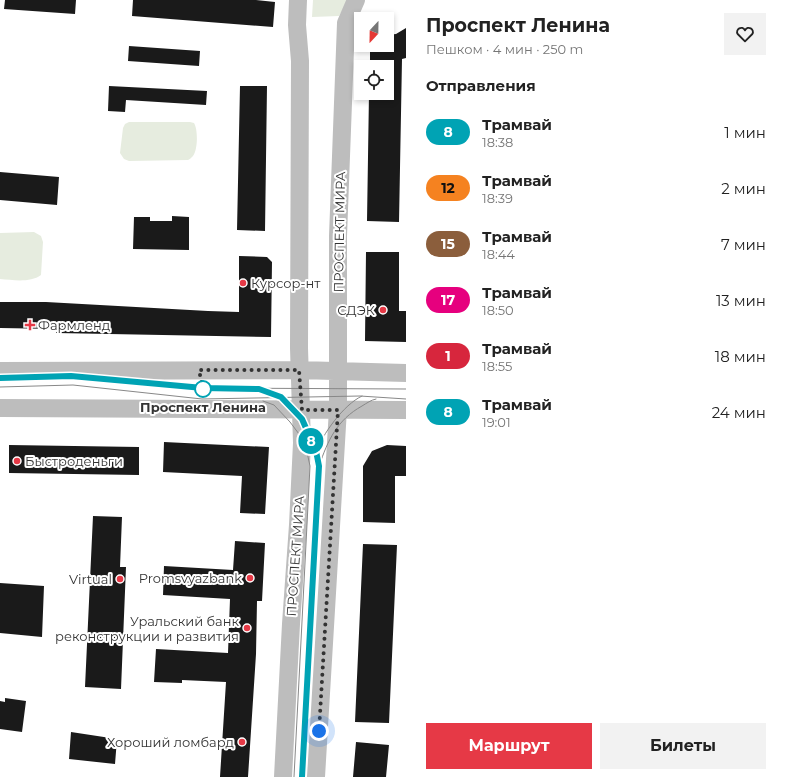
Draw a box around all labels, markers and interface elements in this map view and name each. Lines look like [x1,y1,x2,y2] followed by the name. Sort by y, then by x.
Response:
[354,12,394,52] north arrow
[354,12,394,100] map controls
[724,13,766,55] button: heart
[426,14,610,37] text: Проспект Ленина
[426,41,583,57] text: Пешком · 4 мин · 250 m
[354,60,394,100] button: locate
[426,76,536,95] text: Отправления
[482,115,552,134] text: Трамвай
[443,123,453,141] text: 8
[724,123,766,142] text: 1 мин
[482,134,513,150] text: 18:38
[330,171,348,293] street label: ПРОСПЕКТ МИРА
[482,171,552,190] text: Трамвай
[441,179,455,197] text: 12
[721,179,766,198] text: 2 мин
[482,190,513,206] text: 18:39
[482,227,552,246] text: Трамвай
[441,235,455,253] text: 15
[721,235,766,254] text: 7 мин
[482,246,515,262] text: 18:44
[251,275,321,291] place label: Курсор-нт
[238,278,248,288] marker: Курсор-нт
[482,283,552,302] text: Трамвай
[441,291,455,309] text: 17
[716,291,766,310] text: 13 мин
[337,302,375,318] place label: СДЭК
[482,302,514,318] text: 18:50
[378,305,388,315] marker: СДЭК
[38,317,110,333] place label: Фармленд
[25,320,35,330] marker: Фармленд
[482,339,552,358] text: Трамвай
[445,347,451,365] text: 1
[715,347,766,366] text: 18 мин
[482,358,512,374] text: 18:55
[194,380,212,398] marker: Проспект Ленина
[482,395,552,414] text: Трамвай
[140,399,266,415] place label: Проспект Ленина
[443,403,453,421] text: 8
[712,403,766,422] text: 24 мин
[482,414,511,430] text: 19:01
[298,428,324,454] line badge: 8
[306,432,316,450] text: 8
[25,453,123,469] place label: Быстроденьги
[12,456,22,466] marker: Быстроденьги
[283,495,307,617] street label: ПРОСПЕКТ МИРА
[139,570,242,586] place label: Promsvyazbank
[69,571,112,587] place label: Virtual
[245,573,255,583] marker: Promsvyazbank
[115,574,125,584] marker: Virtual
[55,613,239,644] place label: Уральский банк реконструкции и развития
[242,623,252,633] marker: Уральский банк реконструкции и развития
[309,721,329,741] your location
[426,723,592,769] button: Маршрут
[600,723,766,769] button: Билеты
[107,734,234,750] place label: Хороший ломбард
[237,737,247,747] marker: Хороший ломбард

